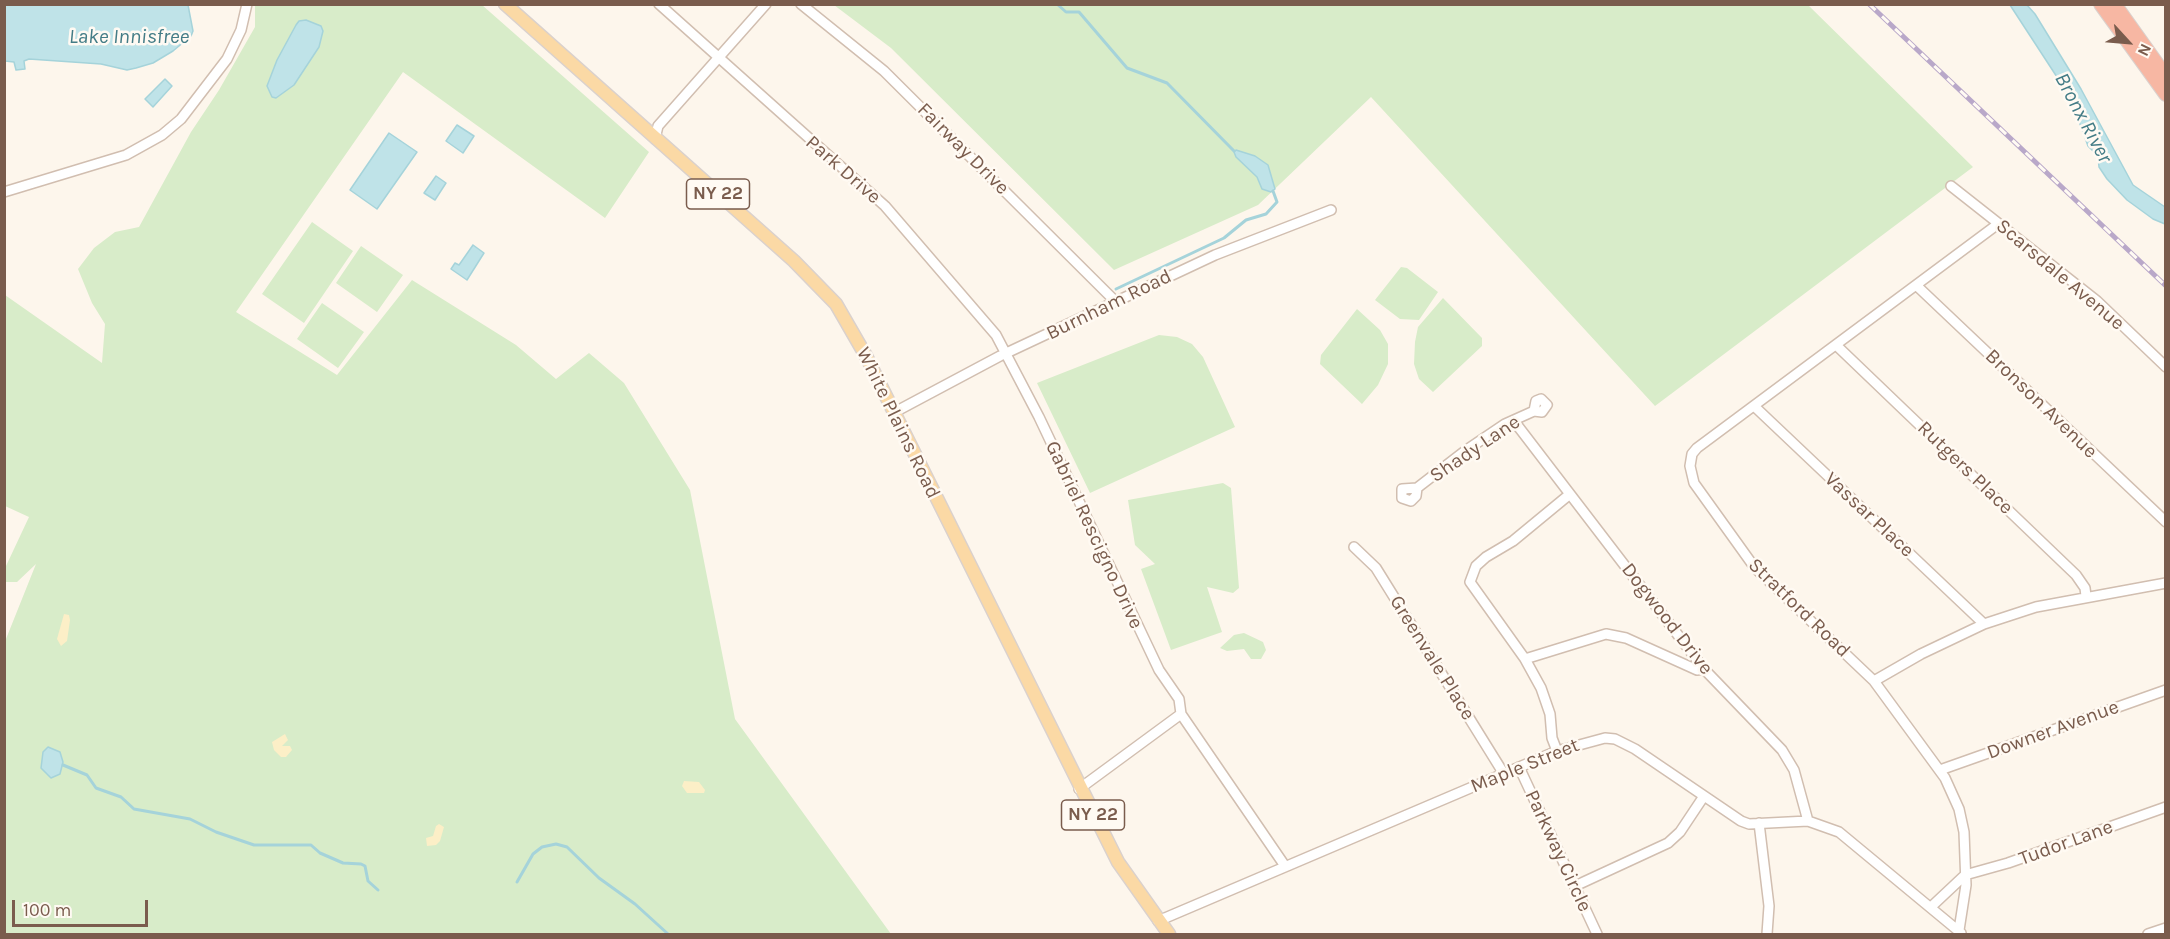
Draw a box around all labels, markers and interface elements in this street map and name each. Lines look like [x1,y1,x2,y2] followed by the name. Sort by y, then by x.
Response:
[2098,12,2158,72] north arrow
[69,24,189,50] water label: Lake Innisfree
[2134,41,2156,59] text: N
[2049,69,2117,167] water label: Bronx River
[912,98,1014,200] street label: Fairway Drive
[800,131,886,209] street label: Park Drive
[686,179,750,209] road number: NY 22
[1991,214,2129,336] street label: Scarsdale Avenue
[1042,264,1176,346] street label: Burnham Road
[851,343,945,503] street label: White Plains Road
[1980,344,2102,464] street label: Bronson Avenue
[1425,410,1525,488] street label: Shady Lane
[1912,416,2018,520] street label: Rutgers Place
[1040,437,1148,633] street label: Gabriel Rescigno Drive
[1819,467,1919,563] street label: Vassar Place
[1743,553,1855,663] street label: Stratford Road
[1616,558,1718,680] street label: Dogwood Drive
[1384,591,1480,725] street label: Greenvale Place
[1984,695,2122,765] street label: Downer Avenue
[1467,733,1583,799] street label: Maple Street
[1519,786,1597,916] street label: Parkway Circle
[1062,800,1124,830] road number: NY 22
[2016,815,2116,871] street label: Tudor Lane
[15,888,152,926] scale bar
[23,899,71,921] text: 100 m

